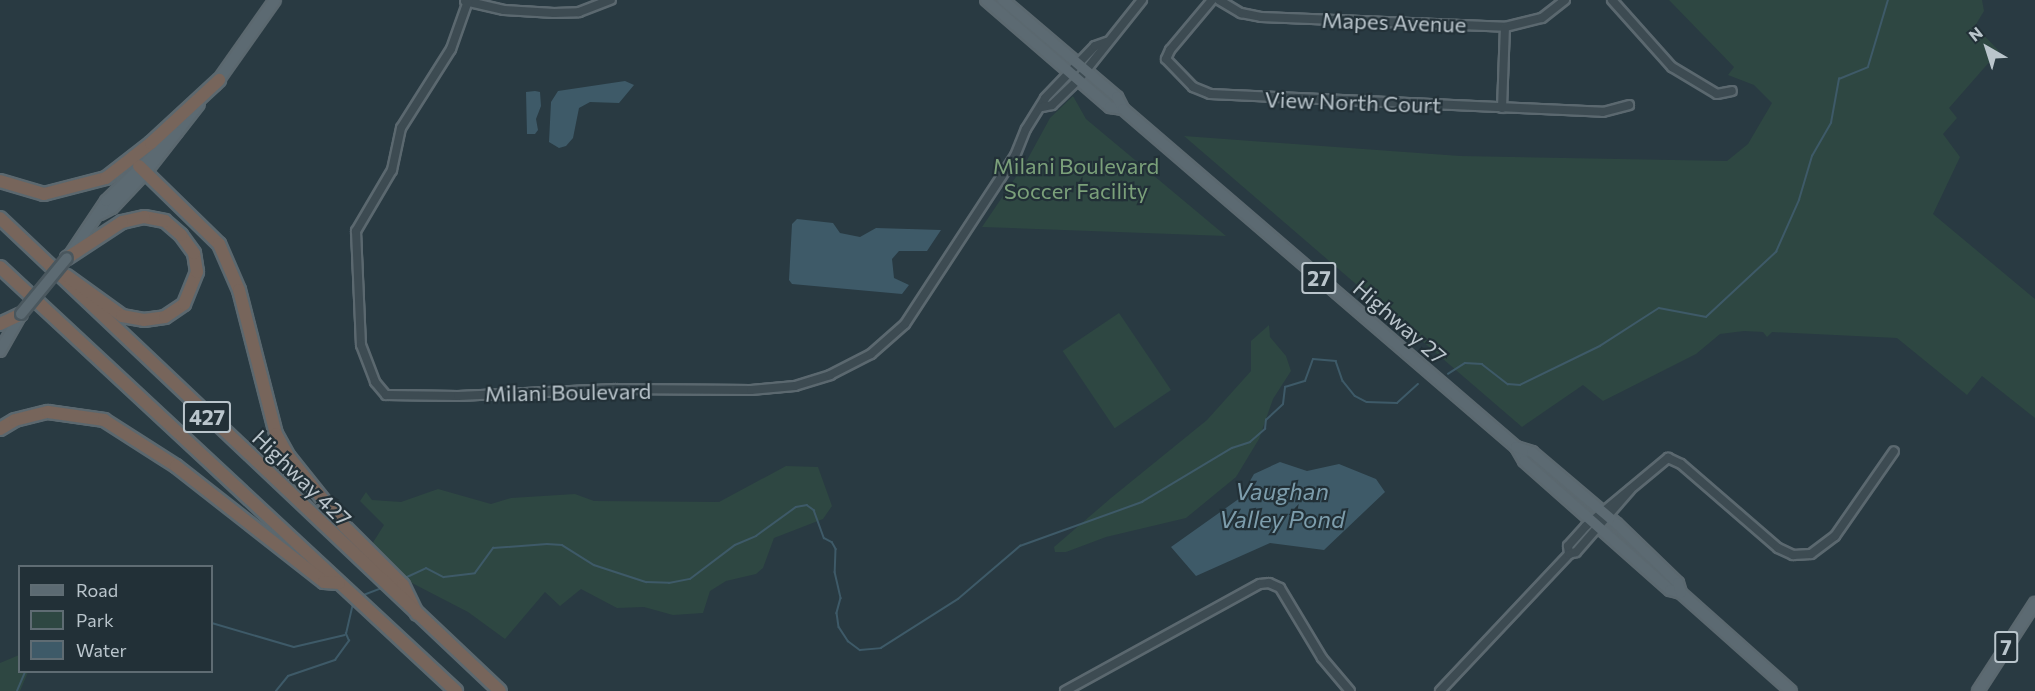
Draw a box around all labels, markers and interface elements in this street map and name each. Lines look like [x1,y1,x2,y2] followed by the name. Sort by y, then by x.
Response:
[1321,6,1467,38] street label: Mapes Avenue
[1957,18,2017,78] north arrow
[1965,22,1986,45] text: N
[1264,86,1442,118] street label: View North Court
[993,152,1159,204] park label: Milani Boulevard Soccer Facility
[1301,260,1337,296] road number: 27
[1348,275,1452,369] street label: Highway 27
[485,377,651,407] street label: Milani Boulevard
[182,399,232,435] road number: 427
[247,424,357,532] street label: Highway 427
[1219,477,1345,533] water label: Vaughan Valley Pond
[18,565,213,673] legend
[76,579,118,601] text: Road
[76,609,114,631] text: Park
[1994,629,2018,665] road number: 7
[76,639,127,661] text: Water

